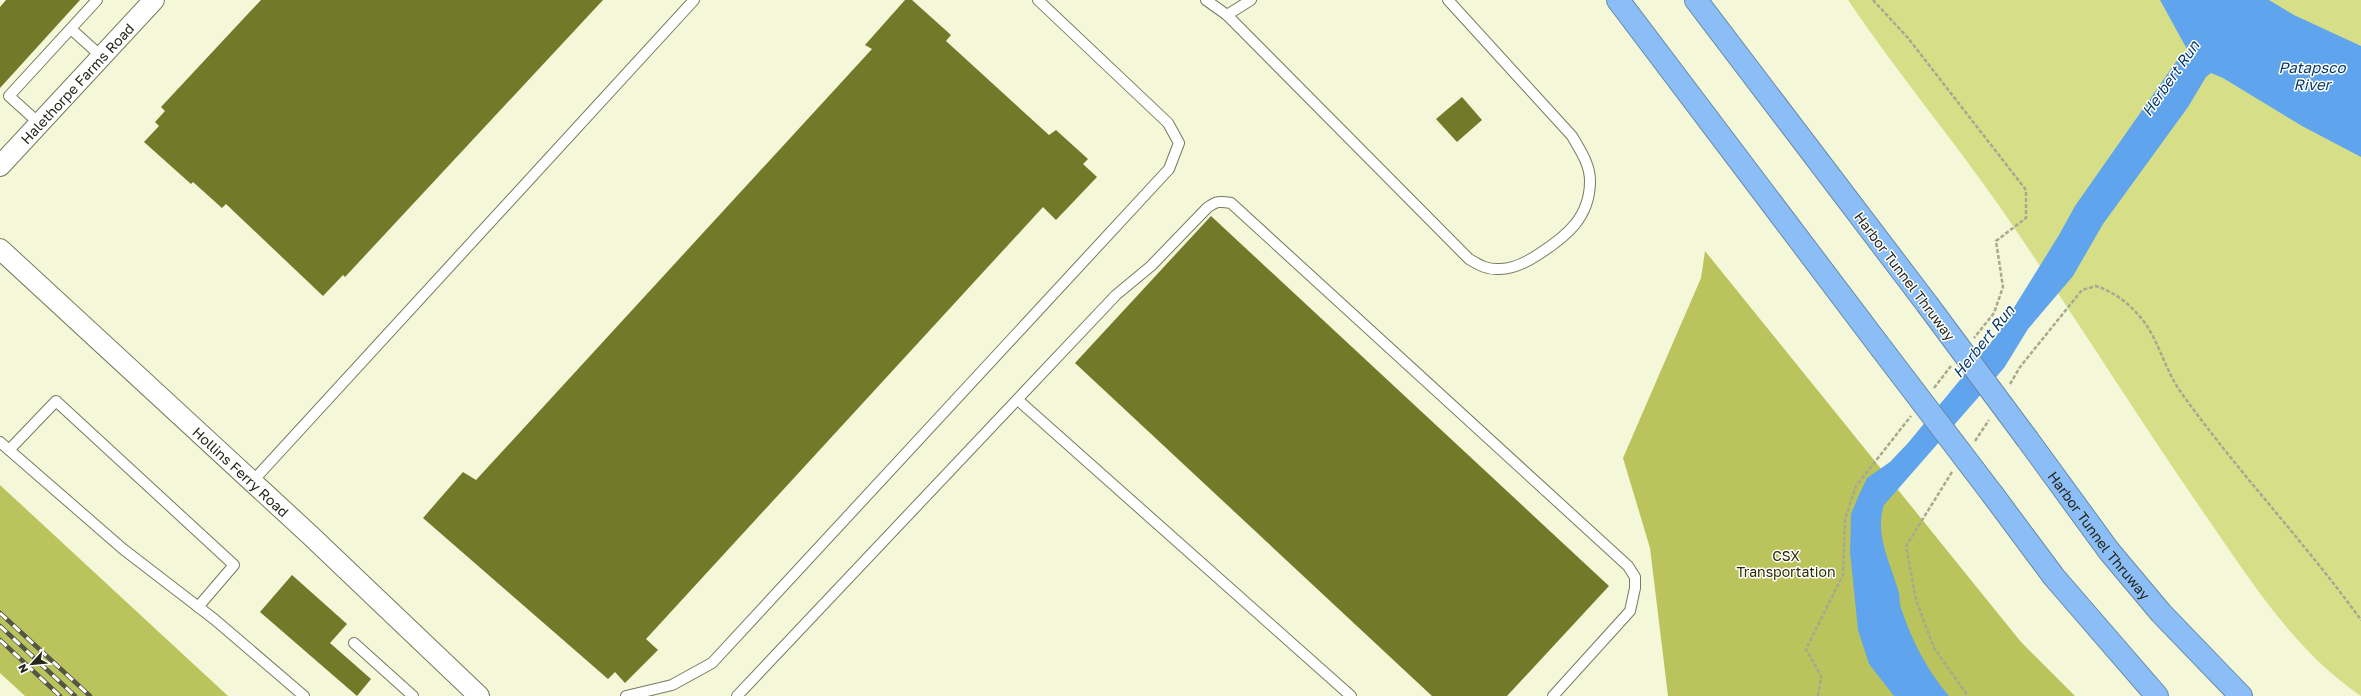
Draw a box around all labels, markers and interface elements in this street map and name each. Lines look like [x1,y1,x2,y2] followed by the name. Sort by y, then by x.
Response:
[17,19,137,147] street label: Halethorpe Farms Road
[2137,36,2203,119] water label: Herbert Run
[2279,58,2346,93] water label: Patapsco River
[1851,208,1959,344] street label: Harbor Tunnel Thruway
[1948,301,2018,381] water label: Herbert Run
[189,423,293,520] street label: Hollins Ferry Road
[2045,468,2154,603] street label: Harbor Tunnel Thruway
[1736,547,1836,580] park label: CSX Transportation
[12,644,52,684] north arrow
[15,662,30,675] text: N

